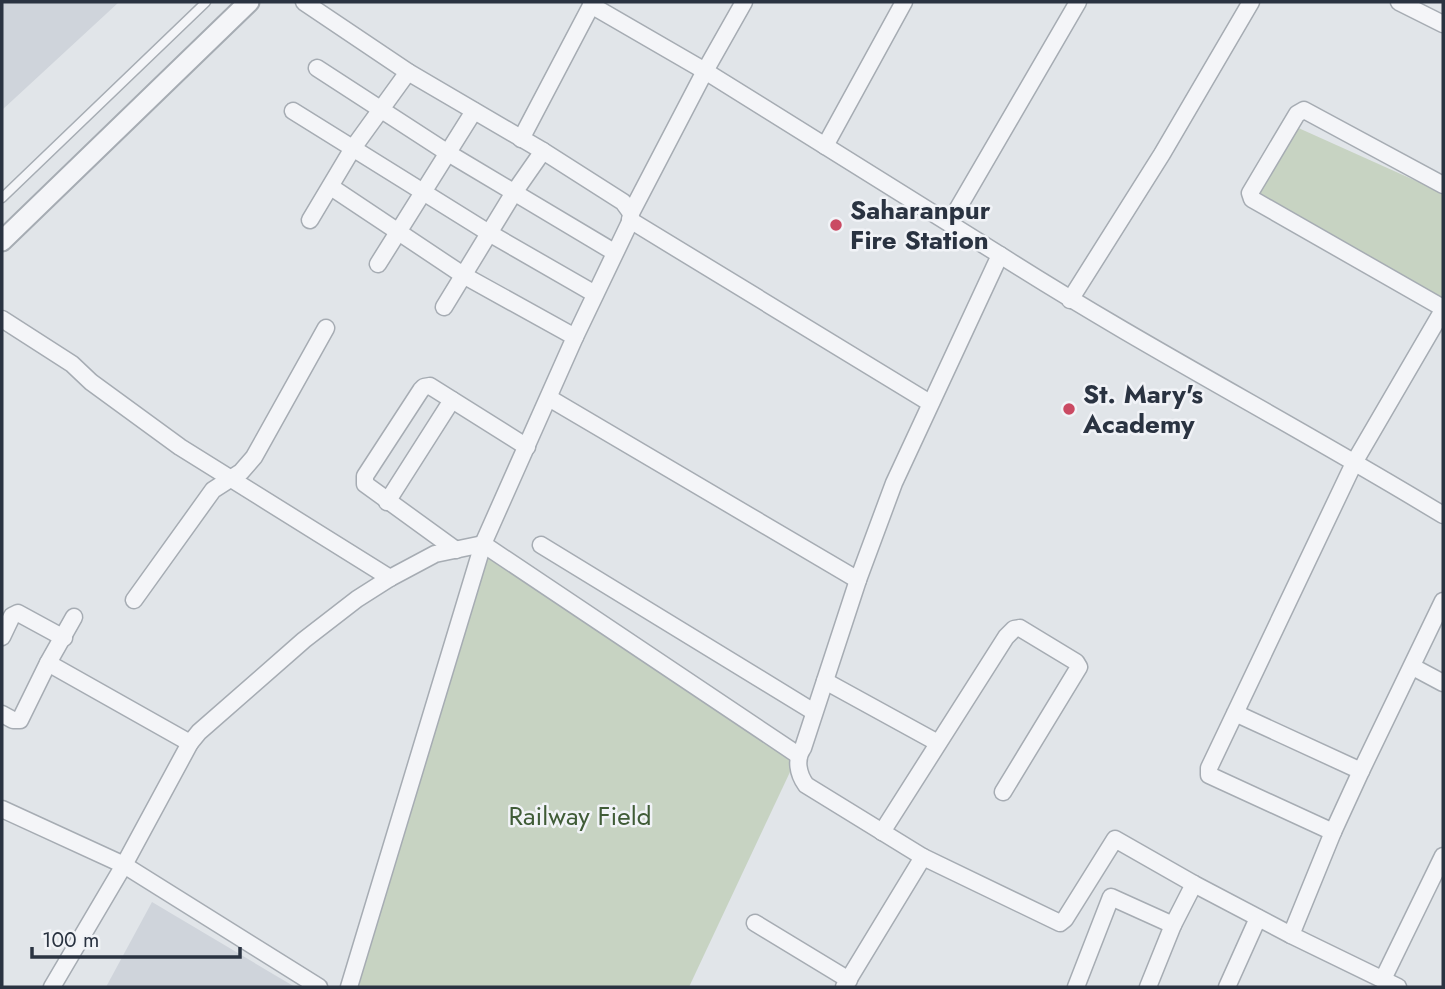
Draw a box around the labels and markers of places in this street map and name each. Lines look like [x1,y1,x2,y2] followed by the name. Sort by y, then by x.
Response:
[850,191,991,259] place label: Saharanpur Fire Station
[828,217,844,233] marker: Saharanpur Fire Station
[1082,375,1203,443] place label: St. Mary's Academy
[1061,401,1077,417] marker: St. Mary's Academy

